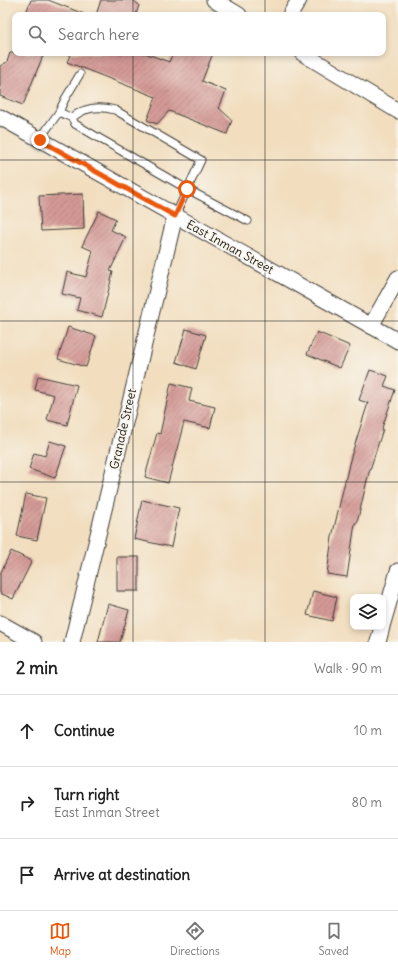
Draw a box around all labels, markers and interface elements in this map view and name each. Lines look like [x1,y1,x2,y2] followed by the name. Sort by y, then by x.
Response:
[12,12,386,56] search box
[26,23,48,45] icon: search
[58,25,139,44] text: Search here
[31,131,49,149] route end
[178,180,196,198] route start
[184,216,276,277] street label: East Inman Street
[106,387,139,471] street label: Granade Street
[350,594,386,630] map controls
[350,594,386,630] button: layers
[16,657,58,679] text: 2 min
[314,660,382,677] text: Walk · 90 m
[16,720,38,742] icon: ahead
[54,721,115,740] text: Continue
[354,722,382,739] text: 10 m
[54,785,119,804] text: Turn right
[16,792,38,814] icon: right
[351,794,382,811] text: 80 m
[54,804,160,821] text: East Inman Street
[16,864,38,886] icon: arrive
[54,865,190,884] text: Arrive at destination
[49,920,71,958] tab: Map
[170,920,220,958] tab: Directions
[318,920,349,958] tab: Saved

